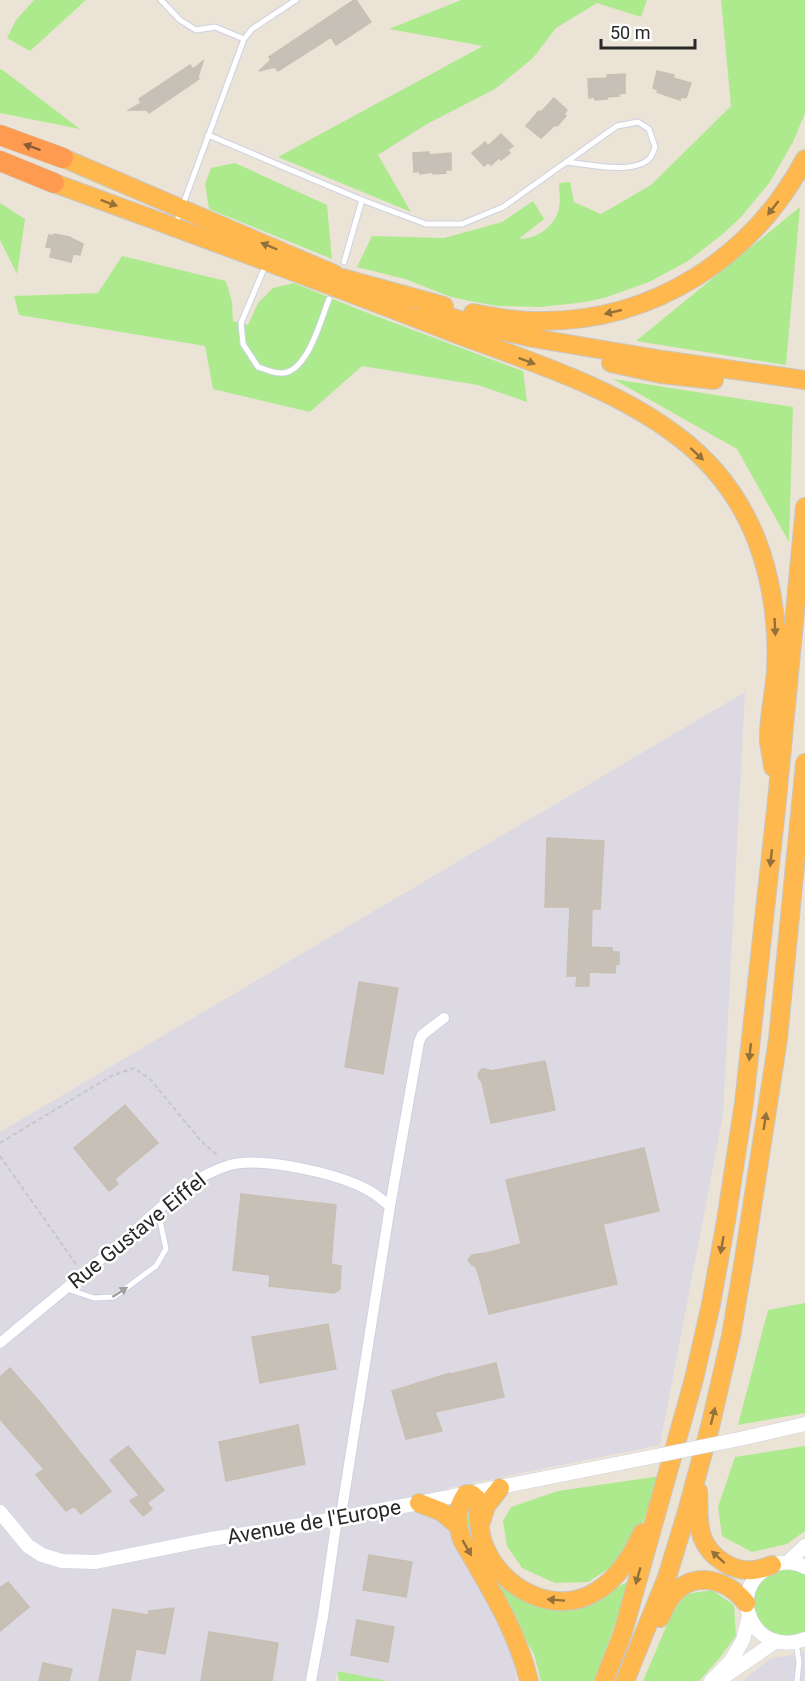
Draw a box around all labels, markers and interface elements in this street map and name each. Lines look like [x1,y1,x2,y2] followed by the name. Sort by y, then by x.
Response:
[601,12,696,50] scale bar
[610,22,650,43] text: 50 m
[23,141,41,151] one-way arrow
[100,199,118,208] one-way arrow
[767,200,780,216] one-way arrow
[260,241,278,251] one-way arrow
[604,308,622,318] one-way arrow
[518,357,536,366] one-way arrow
[690,447,705,461] one-way arrow
[770,617,779,636] one-way arrow
[766,848,775,867] one-way arrow
[745,1042,754,1061] one-way arrow
[761,1112,770,1131] one-way arrow
[63,1168,211,1294] street label: Rue Gustave Eiffel
[717,1235,726,1254] one-way arrow
[112,1286,129,1297] one-way arrow
[708,1407,718,1425] one-way arrow
[225,1495,403,1549] street label: Avenue de l'Europe
[461,1540,472,1556] one-way arrow
[711,1551,726,1564] one-way arrow
[633,1567,643,1585] one-way arrow
[546,1595,565,1604] one-way arrow

